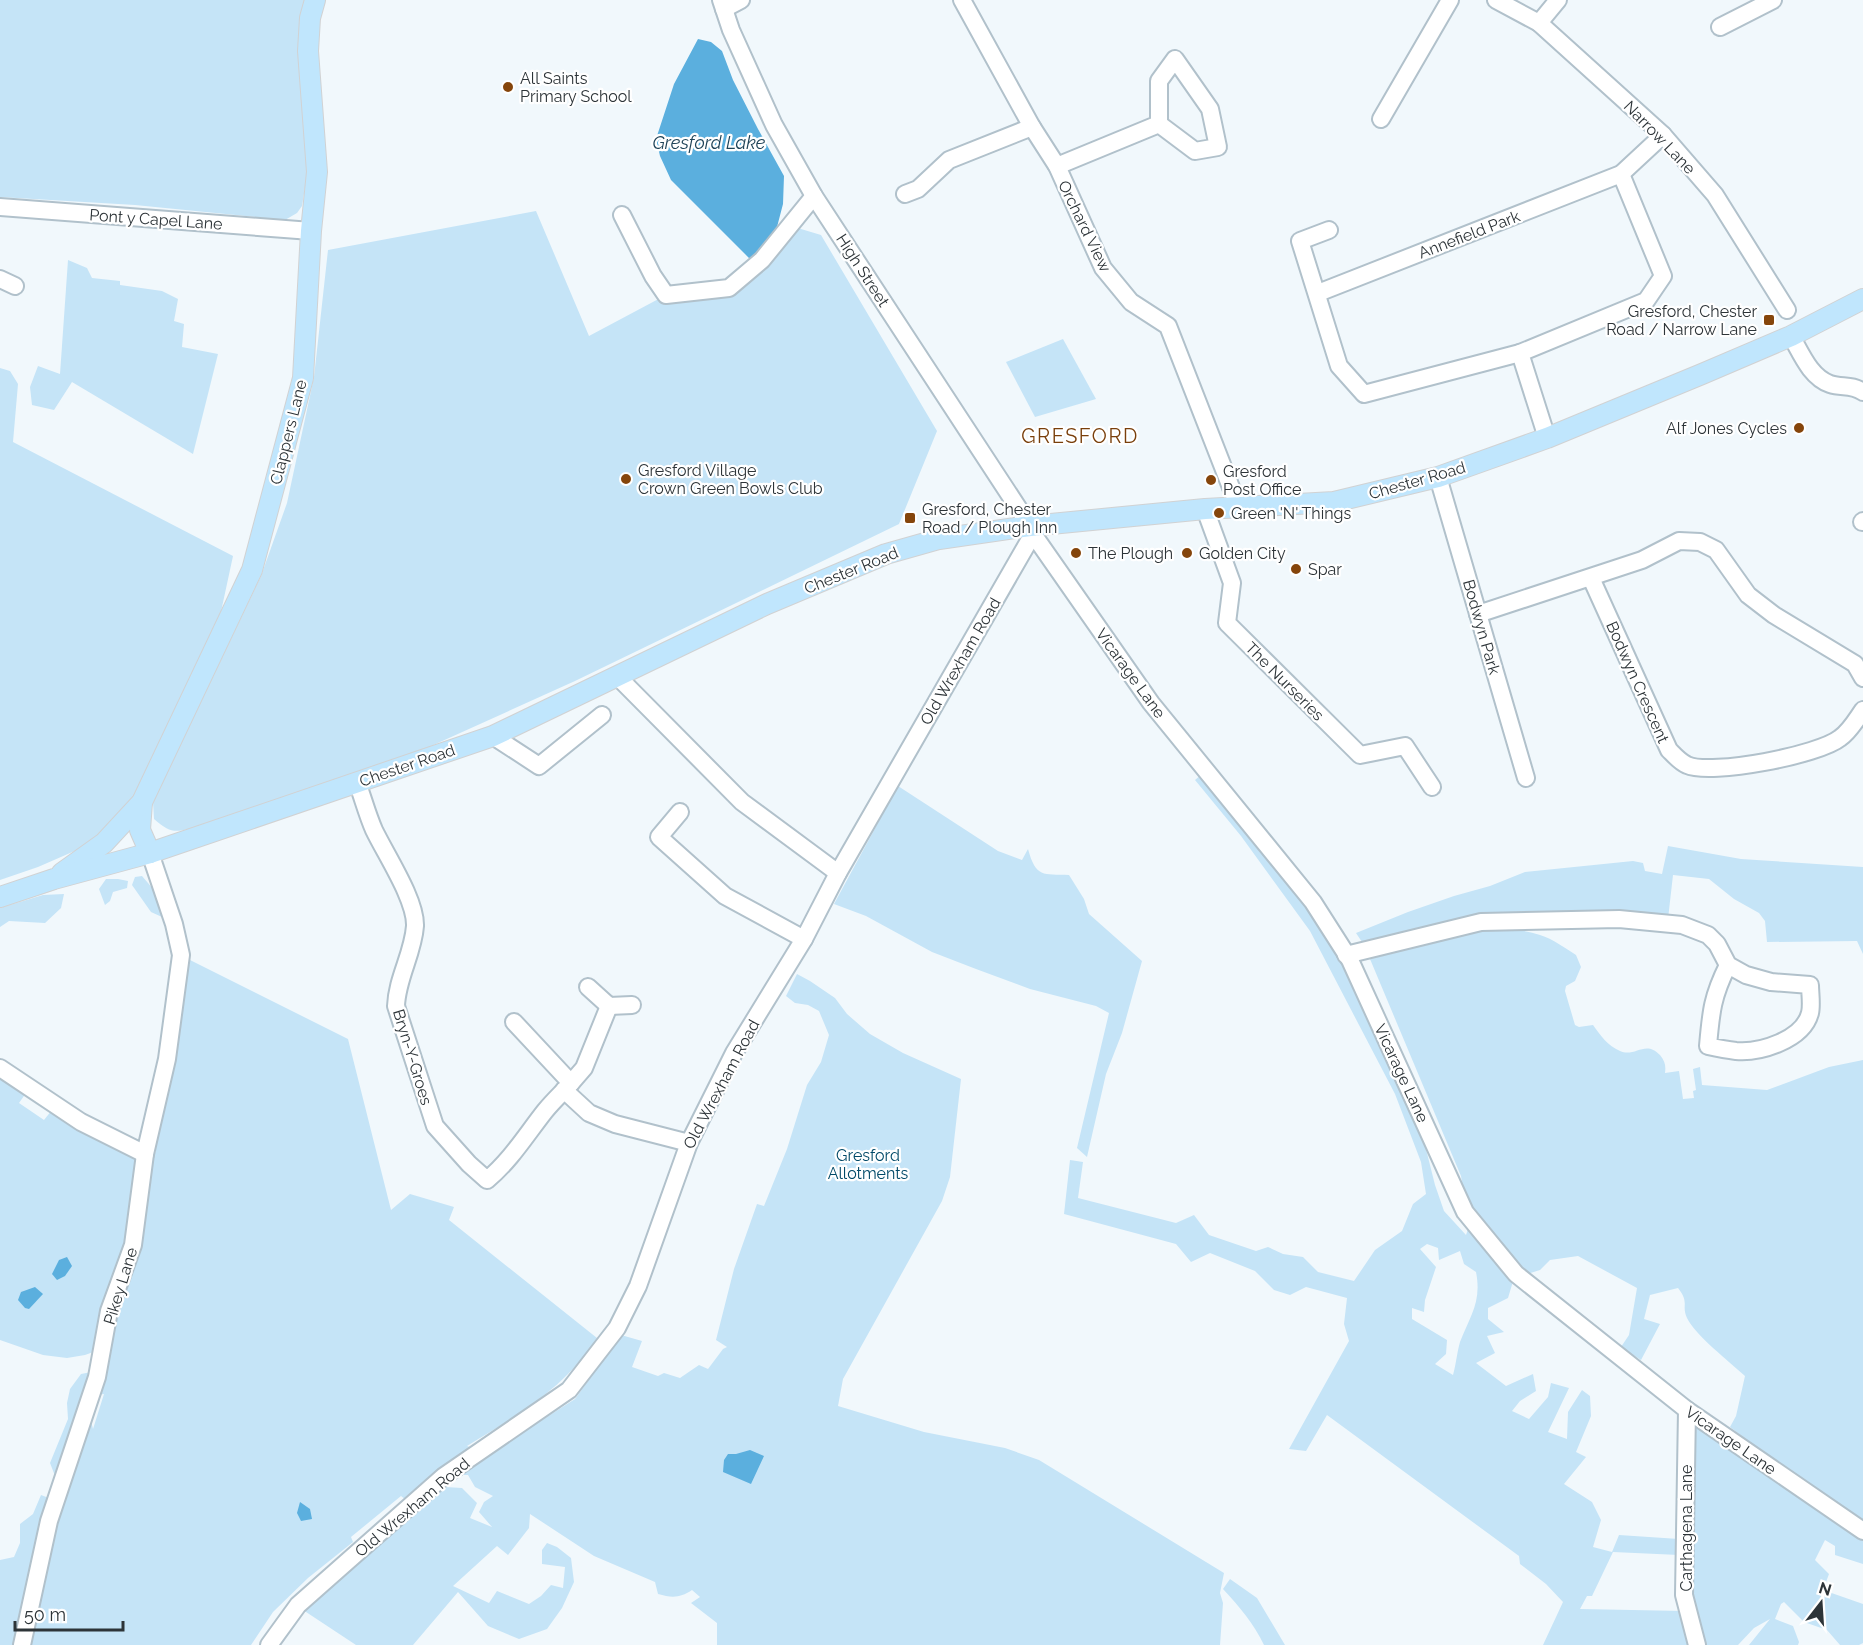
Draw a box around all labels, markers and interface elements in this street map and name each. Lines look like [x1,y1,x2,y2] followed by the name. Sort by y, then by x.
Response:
[520,69,632,106] place label: All Saints Primary School
[501,80,515,94] marker: All Saints Primary School
[1620,97,1699,178] street label: Narrow Lane
[653,132,766,153] water label: Gresford Lake
[1054,177,1115,275] street label: Orchard View
[89,205,223,234] street label: Pont y Capel Lane
[1416,206,1523,263] street label: Annefield Park
[832,230,893,311] street label: High Street
[1606,302,1757,339] place label: Gresford, Chester Road / Narrow Lane
[1762,313,1776,327] marker: Gresford, Chester Road / Narrow Lane
[266,378,311,487] street label: Clappers Lane
[1666,419,1787,438] place label: Alf Jones Cycles
[1792,421,1806,435] marker: Alf Jones Cycles
[1021,424,1139,448] district label: GRESFORD
[1367,458,1468,503] street label: Chester Road
[638,461,823,498] place label: Gresford Village Crown Green Bowls Club
[1223,462,1301,499] place label: Gresford Post Office
[619,472,633,486] marker: Gresford Village Crown Green Bowls Club
[1204,473,1218,487] marker: Gresford Post Office
[922,500,1057,537] place label: Gresford, Chester Road / Plough Inn
[1231,504,1351,523] place label: Green 'N' Things
[1212,506,1226,520] marker: Green 'N' Things
[903,511,917,525] marker: Gresford, Chester Road / Plough Inn
[801,543,901,598] street label: Chester Road
[1088,544,1173,563] place label: The Plough
[1199,544,1286,563] place label: Golden City
[1069,546,1083,560] marker: The Plough
[1180,546,1194,560] marker: Golden City
[1308,560,1342,579] place label: Spar
[1289,562,1303,576] marker: Spar
[1459,577,1504,677] street label: Bodwyn Park
[916,594,1005,728] street label: Old Wrexham Road
[1602,618,1673,747] street label: Bodwyn Crescent
[1092,625,1170,722] street label: Vicarage Lane
[1241,638,1328,725] street label: The Nurseries
[357,740,457,791] street label: Chester Road
[389,1007,436,1108] street label: Bryn-Y-Groes
[679,1016,764,1152] street label: Old Wrexham Road
[1370,1021,1433,1125] street label: Vicarage Lane
[828,1146,909,1183] park label: Gresford Allotments
[100,1245,141,1327] street label: Pikey Lane
[1682,1402,1780,1479] street label: Vicarage Lane
[351,1454,473,1561] street label: Old Wrexham Road
[1677,1465,1696,1591] street label: Carthagena Lane
[1791,1573,1851,1633] north arrow
[1817,1578,1834,1600] text: N
[15,1594,123,1632] scale bar
[24,1604,66,1625] text: 50 m

